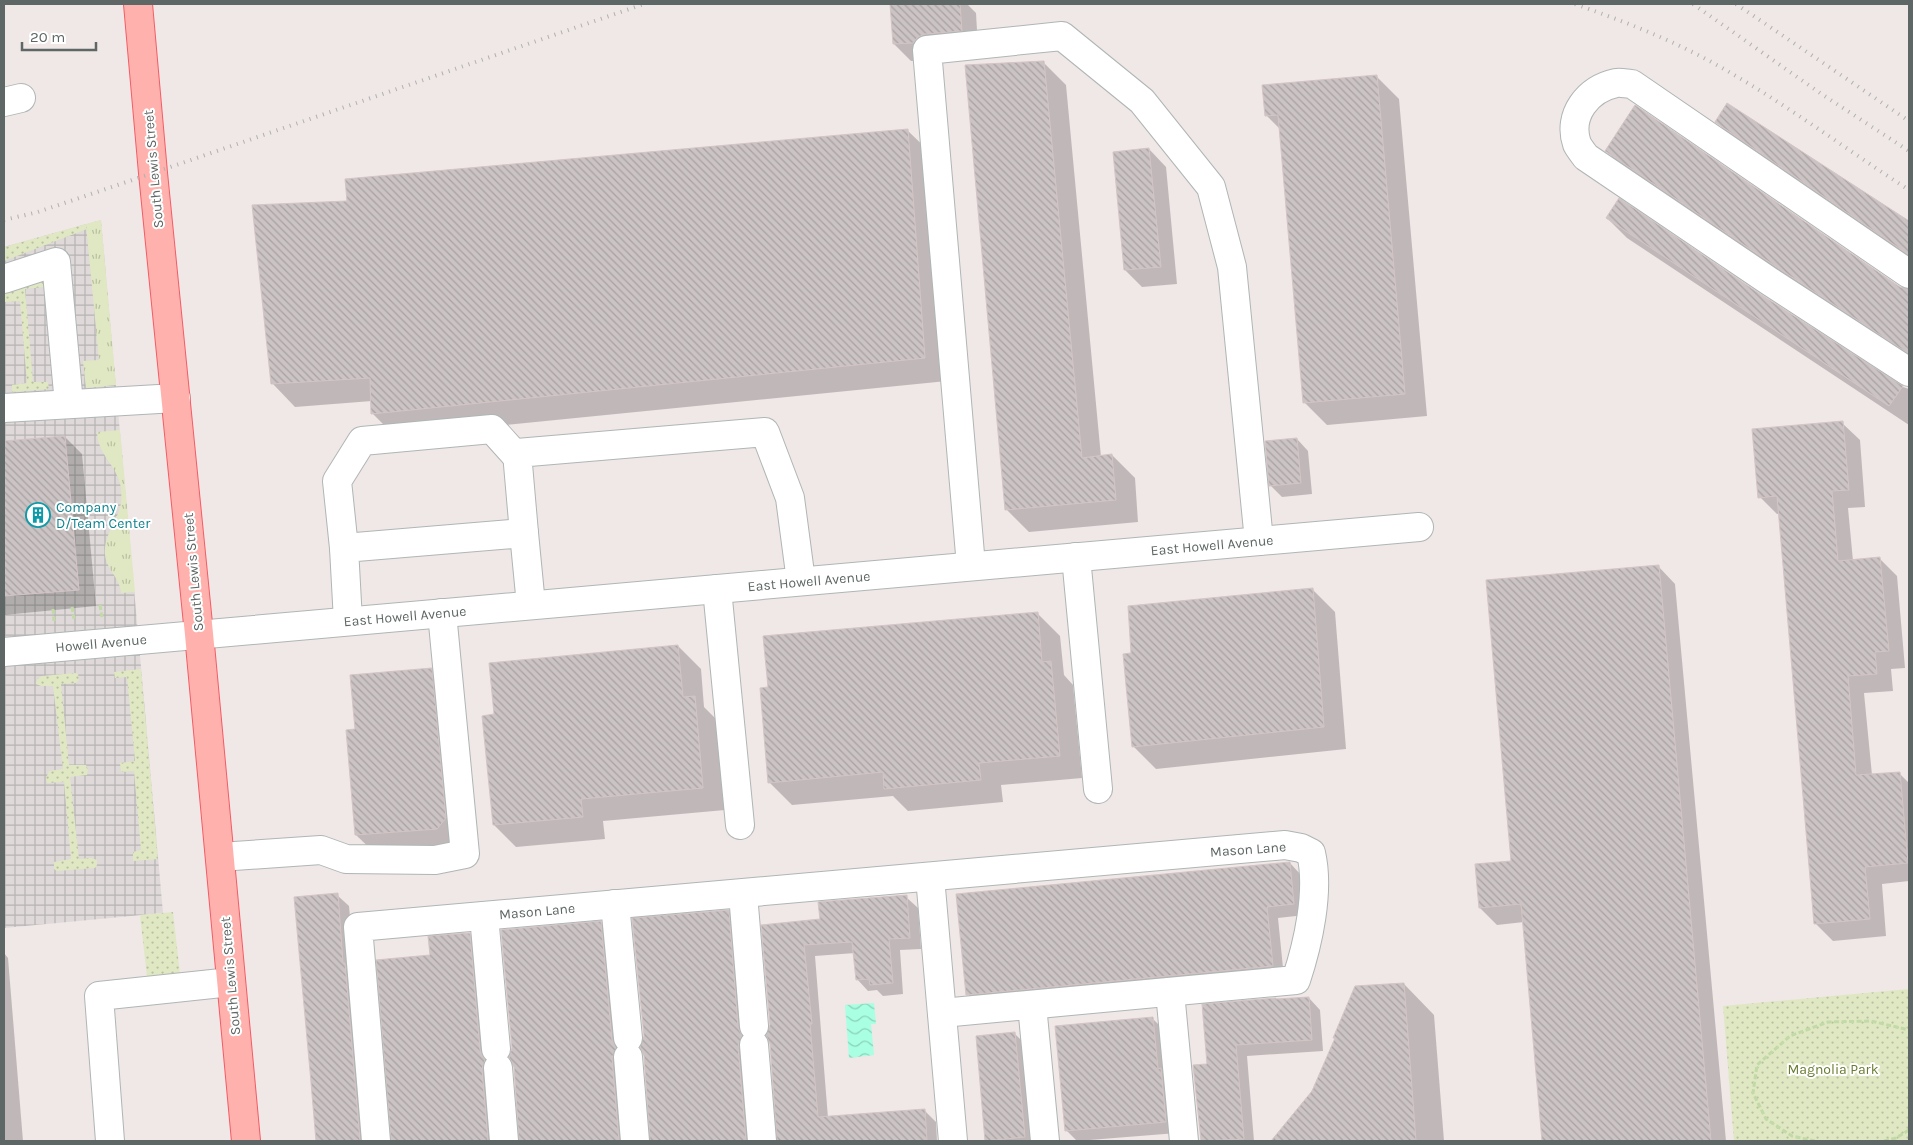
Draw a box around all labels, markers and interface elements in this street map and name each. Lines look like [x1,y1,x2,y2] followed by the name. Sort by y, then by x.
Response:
[22,20,96,52] scale bar
[30,28,65,46] text: 20 m
[140,109,167,229] street label: South Lewis Street
[56,499,151,532] place label: Company D/Team Center
[25,502,51,528] building icon: Company D/Team Center
[180,512,207,632] street label: South Lewis Street
[1150,532,1274,559] street label: East Howell Avenue
[747,568,871,595] street label: East Howell Avenue
[343,603,467,630] street label: East Howell Avenue
[55,631,147,656] street label: Howell Avenue
[1209,838,1287,861] street label: Mason Lane
[498,900,576,923] street label: Mason Lane
[217,916,244,1036] street label: South Lewis Street
[1787,1061,1879,1078] park label: Magnolia Park

